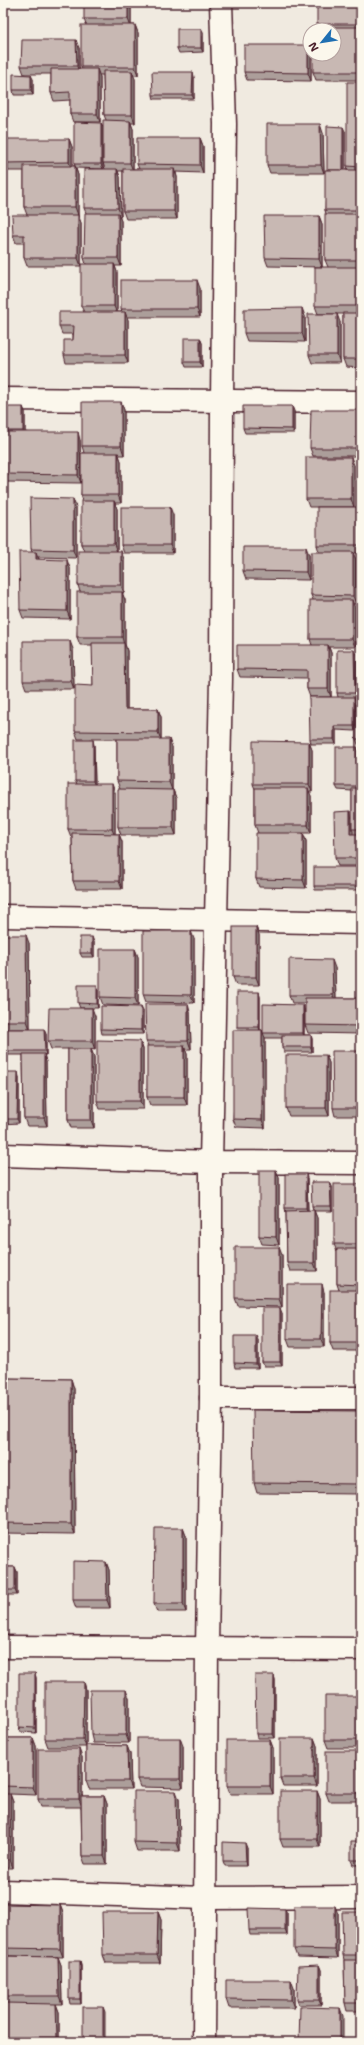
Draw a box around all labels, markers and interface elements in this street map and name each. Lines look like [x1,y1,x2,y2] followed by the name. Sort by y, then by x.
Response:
[302,22,342,62] north arrow
[305,39,322,54] text: N

